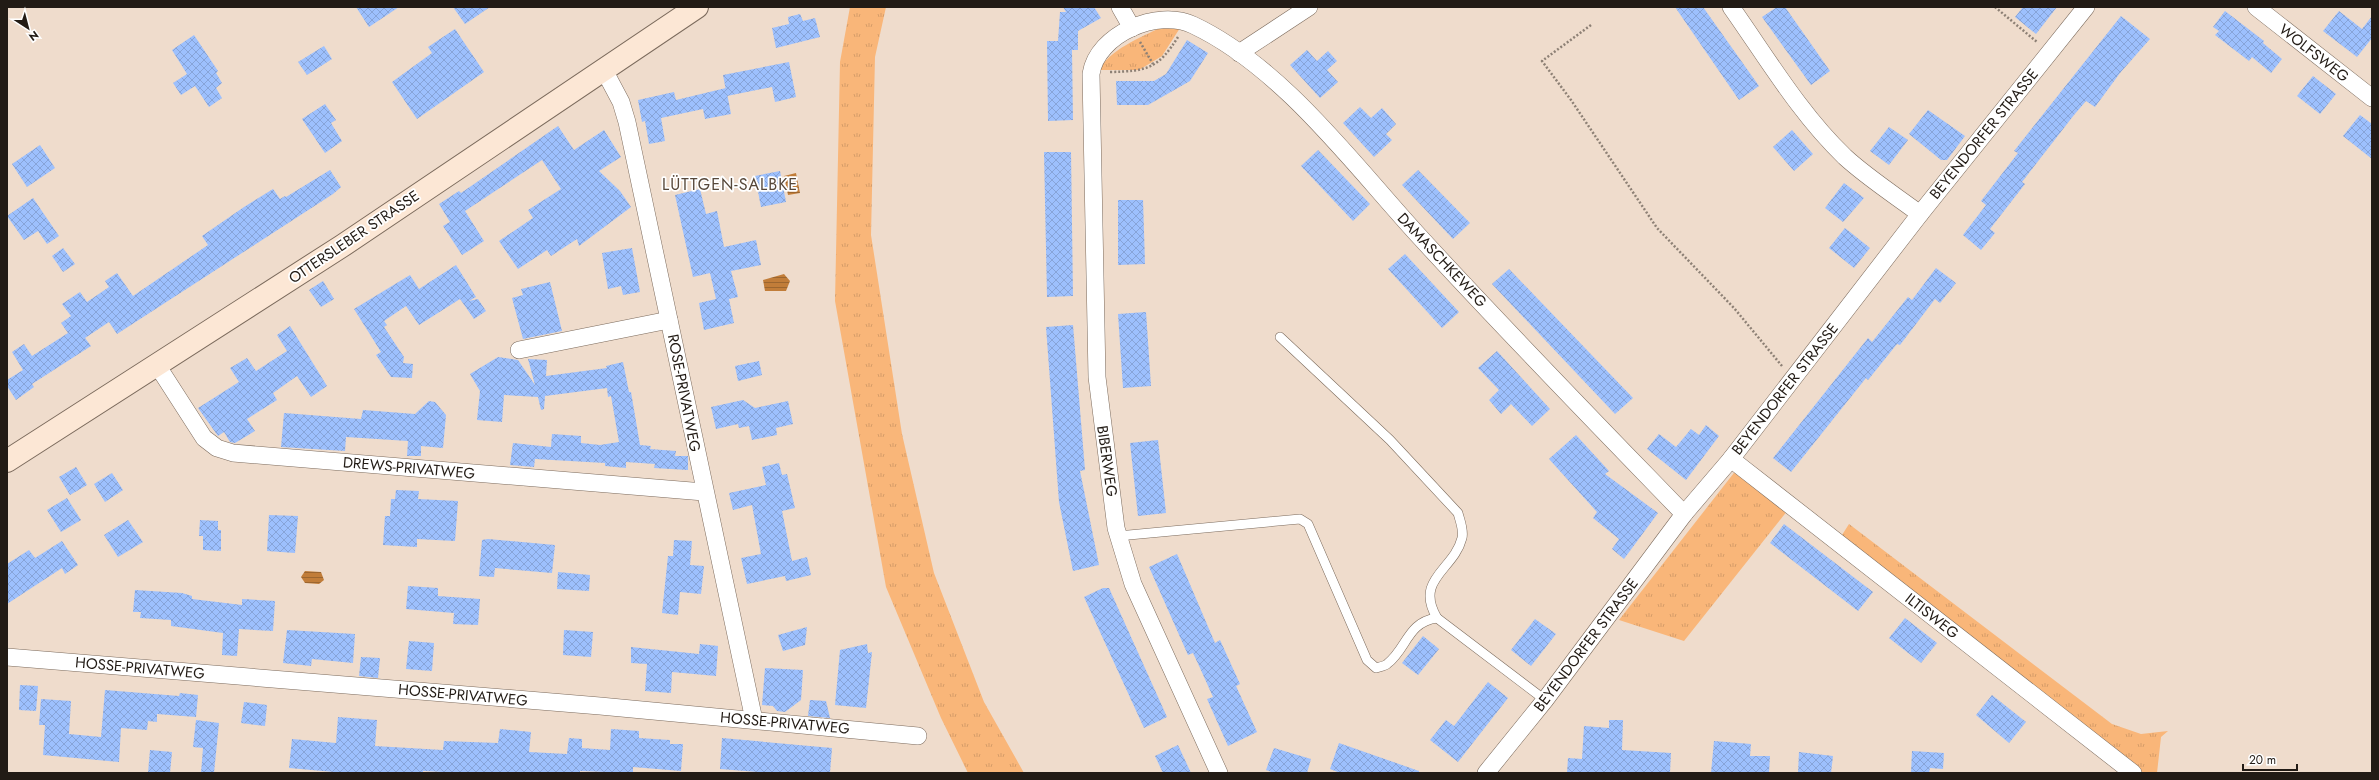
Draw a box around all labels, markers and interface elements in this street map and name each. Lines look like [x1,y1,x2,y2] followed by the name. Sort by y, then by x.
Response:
[8,8,48,48] north arrow
[2274,19,2354,87] street label: WOLFSWEG
[26,27,42,45] text: N
[1924,64,2044,204] street label: BEYENDORFER STRASSE
[662,173,798,196] district label: LÜTTGEN-SALBKE
[284,185,424,289] street label: OTTERSLEBER STRASSE
[1392,208,1492,312] street label: DAMASCHKEWEG
[1726,318,1844,460] street label: BEYENDORFER STRASSE
[662,332,706,454] street label: ROSE-PRIVATWEG
[1091,424,1123,498] street label: BIBERWEG
[342,451,476,485] street label: DREWS-PRIVATWEG
[1528,574,1644,716] street label: BEYENDORFER STRASSE
[1900,588,1964,644] street label: ILTISWEG
[74,651,206,685] street label: HOSSE-PRIVATWEG
[397,678,529,712] street label: HOSSE-PRIVATWEG
[719,706,851,740] street label: HOSSE-PRIVATWEG
[2243,746,2297,772] scale bar
[2249,751,2276,769] text: 20 m

